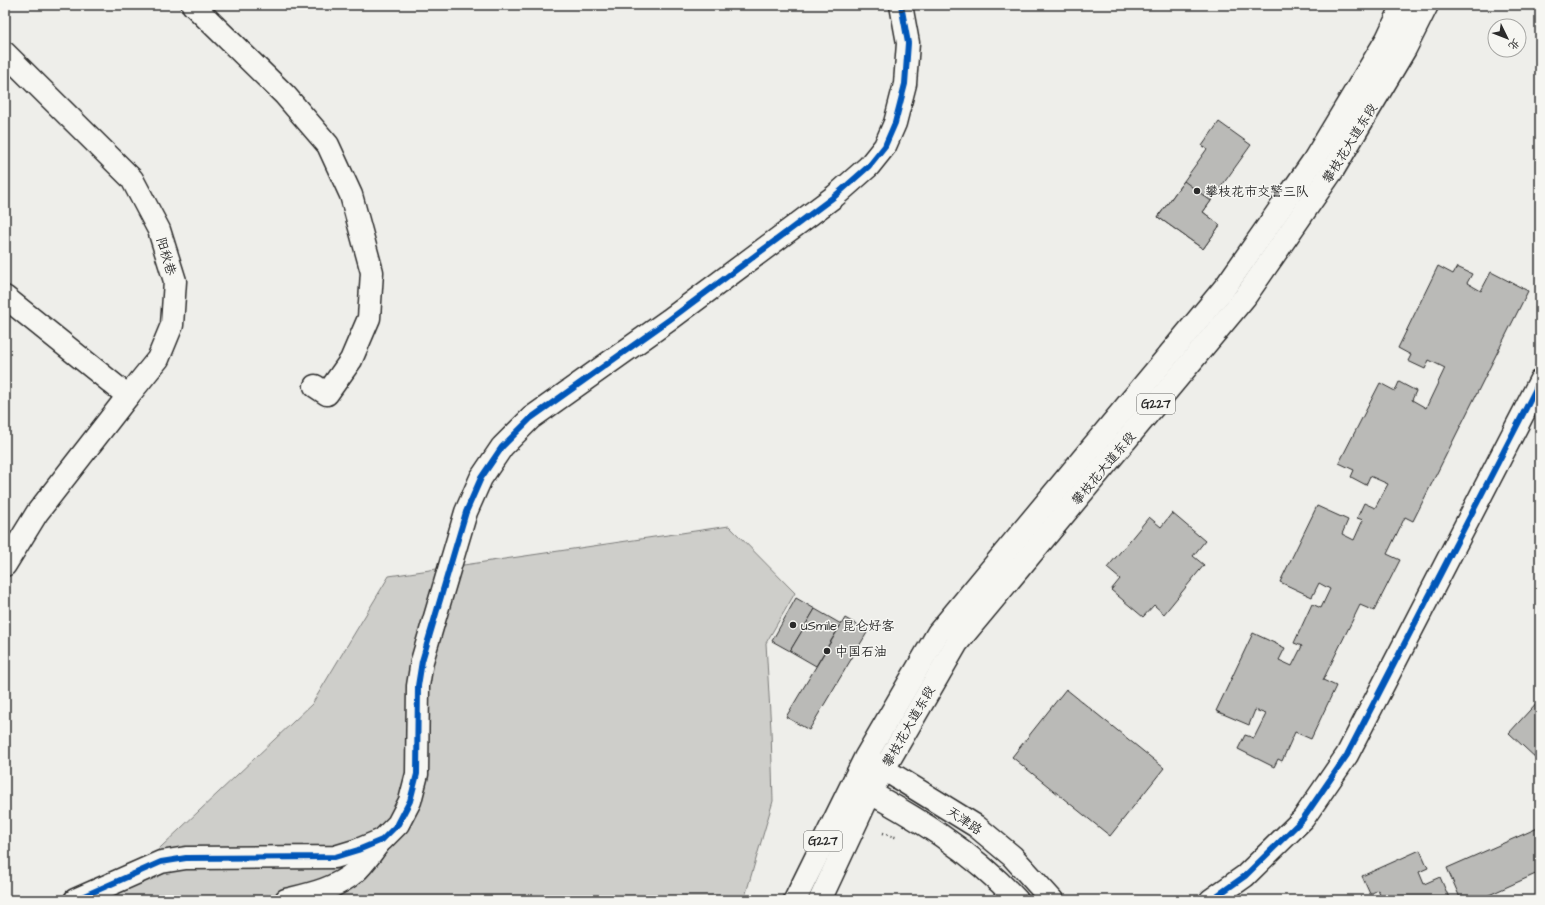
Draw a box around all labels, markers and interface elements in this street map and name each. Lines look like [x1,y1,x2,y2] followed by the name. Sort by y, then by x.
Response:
[1487,18,1527,58] north arrow
[1505,35,1523,54] text: 北
[1318,100,1382,187] street label: 攀枝花大道东段
[1205,183,1309,201] place label: 攀枝花市交警三队
[1192,186,1202,196] marker: 攀枝花市交警三队
[152,235,180,278] street label: 阳秋巷
[1137,394,1175,414] road number: G227
[1068,428,1140,509] street label: 攀枝花大道东段
[801,617,894,635] place label: uSmile 昆仑好客
[788,620,798,630] marker: uSmile 昆仑好客
[835,643,887,661] place label: 中国石油
[822,646,832,656] marker: 中国石油
[878,683,939,770] street label: 攀枝花大道东段
[943,802,986,839] street label: 天津路
[804,831,842,851] road number: G227

